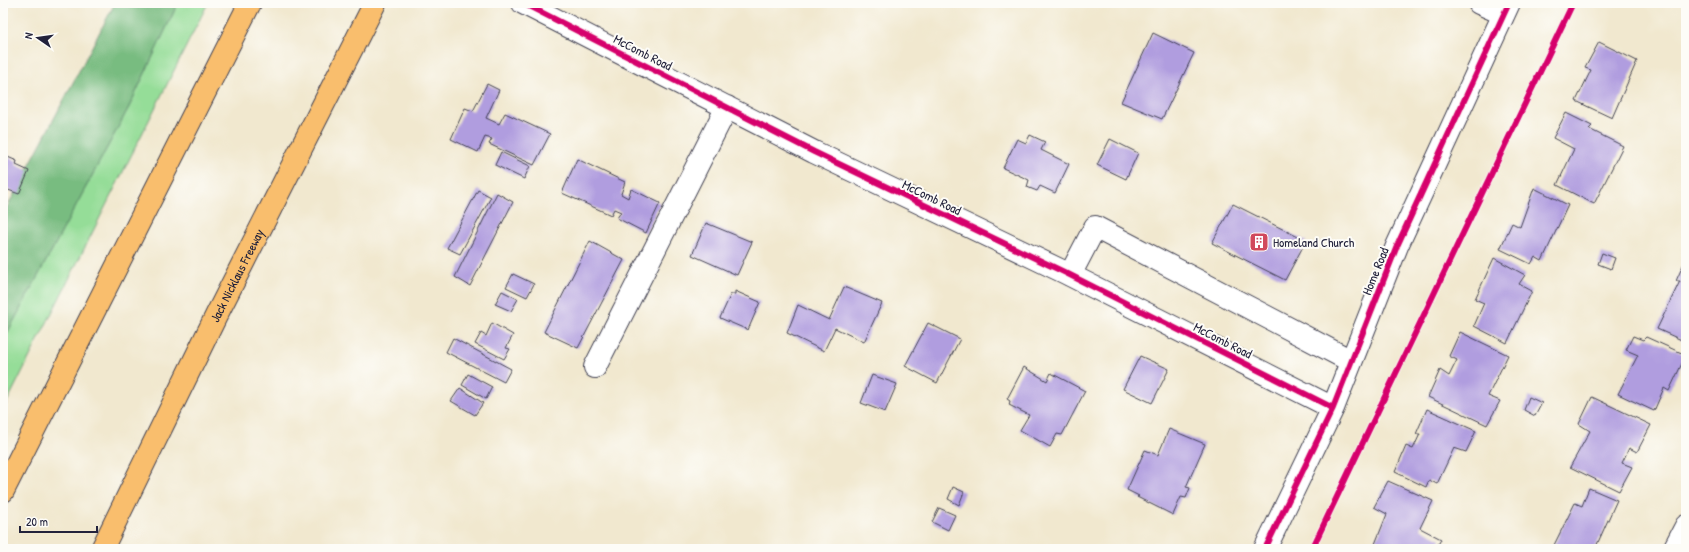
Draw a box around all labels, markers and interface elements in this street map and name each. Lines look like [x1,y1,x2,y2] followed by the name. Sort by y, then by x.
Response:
[18,18,58,58] north arrow
[611,30,675,74] street label: McComb Road
[21,31,36,40] text: N
[899,175,965,219] street label: McComb Road
[205,225,268,325] street label: Jack Nicklaus Freeway
[1248,231,1270,253] building icon: Homeland Church
[1273,233,1355,251] place label: Homeland Church
[1357,245,1393,297] street label: Home Road
[1191,318,1255,362] street label: McComb Road
[20,508,97,534] scale bar
[26,513,48,530] text: 20 m

